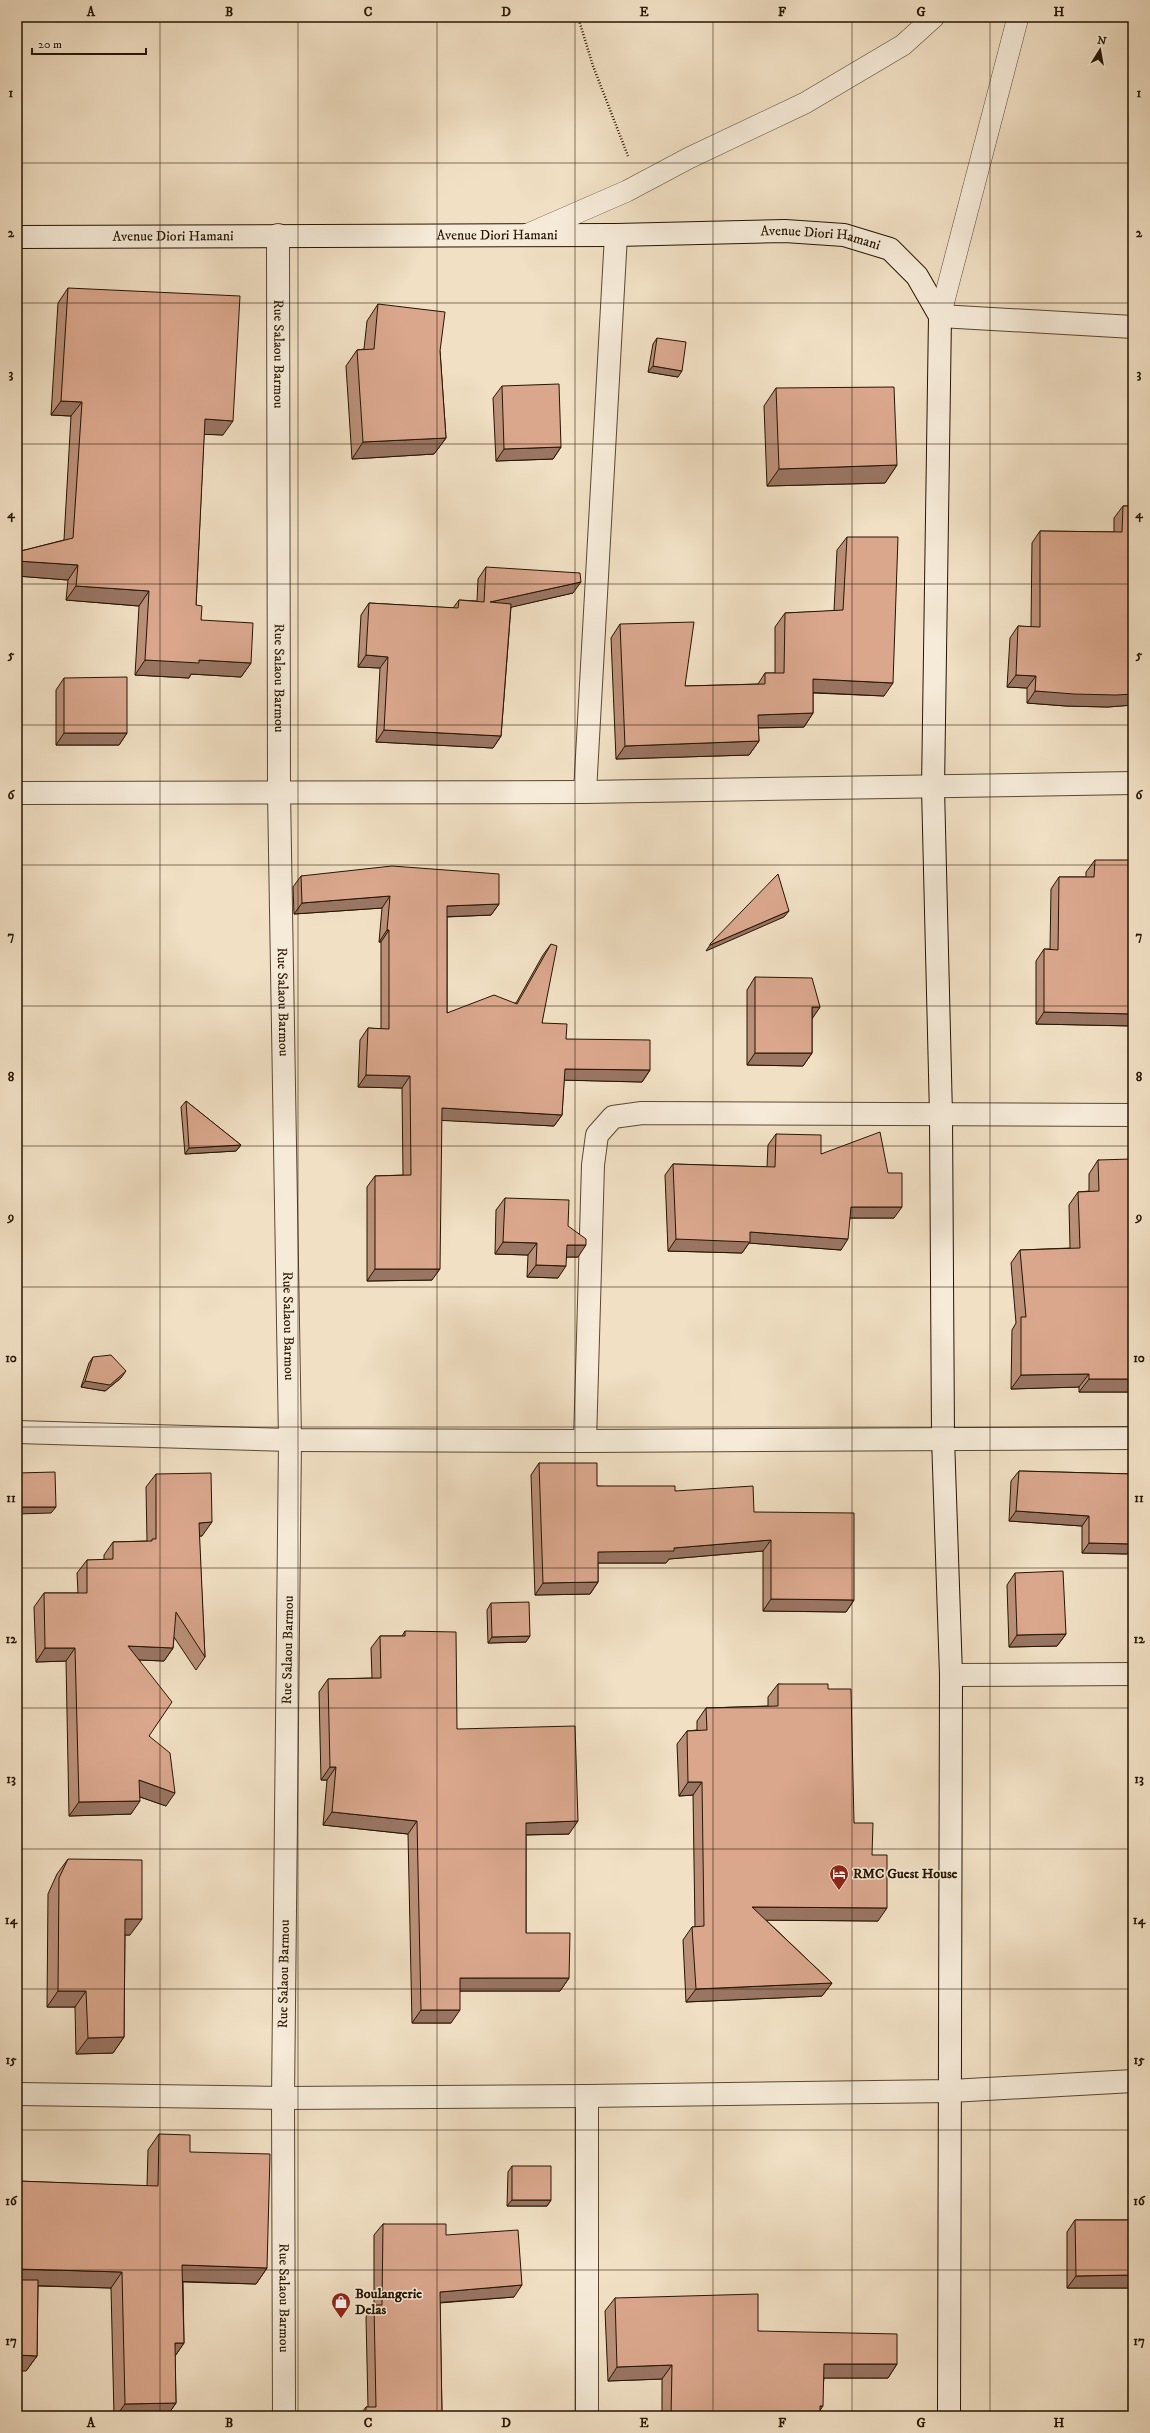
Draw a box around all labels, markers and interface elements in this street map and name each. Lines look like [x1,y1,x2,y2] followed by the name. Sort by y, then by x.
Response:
[86,4,96,20] text: A
[225,4,233,20] text: B
[364,4,373,20] text: C
[501,4,511,20] text: D
[639,4,649,20] text: E
[778,4,787,20] text: F
[916,4,926,20] text: G
[1054,4,1065,20] text: H
[32,30,146,56] scale bar
[1080,30,1120,70] north arrow
[1096,33,1107,49] text: N
[38,37,62,52] text: 20 m
[9,85,14,101] text: 1
[1137,85,1142,101] text: 1
[760,222,883,255] street label: Avenue Diori Hamani
[8,225,15,241] text: 2
[1136,225,1143,241] text: 2
[436,226,558,245] street label: Avenue Diori Hamani
[112,227,234,246] street label: Avenue Diori Hamani
[269,299,287,409] street label: Rue Salaou Barmou
[9,366,14,382] text: 3
[1137,366,1142,382] text: 3
[6,506,15,523] text: 4
[1134,506,1143,523] text: 4
[270,623,288,733] street label: Rue Salaou Barmou
[7,647,15,663] text: 5
[1135,647,1143,663] text: 5
[8,787,16,803] text: 6
[1136,787,1144,803] text: 6
[8,928,15,944] text: 7
[1136,928,1143,944] text: 7
[273,947,292,1057] street label: Rue Salaou Barmou
[8,1069,15,1085] text: 8
[1136,1069,1143,1085] text: 8
[7,1209,14,1225] text: 9
[1135,1209,1142,1225] text: 9
[278,1271,298,1381] street label: Rue Salaou Barmou
[5,1350,17,1366] text: 10
[1133,1350,1145,1366] text: 10
[6,1490,16,1506] text: 11
[1134,1490,1144,1506] text: 11
[278,1595,298,1705] street label: Rue Salaou Barmou
[5,1631,17,1647] text: 12
[1133,1631,1145,1647] text: 12
[6,1771,16,1787] text: 13
[1134,1771,1144,1787] text: 13
[828,1863,850,1891] hotel icon: RMC Guest House
[853,1865,958,1883] place label: RMC Guest House
[5,1912,18,1929] text: 14
[1133,1912,1146,1929] text: 14
[274,1919,294,2029] street label: Rue Salaou Barmou
[5,2052,17,2068] text: 15
[1133,2052,1145,2068] text: 15
[5,2193,18,2209] text: 16
[1133,2193,1146,2209] text: 16
[274,2243,293,2353] street label: Rue Salaou Barmou
[355,2285,422,2319] place label: Boulangerie Delas
[330,2291,352,2319] shop icon: Boulangerie Delas
[5,2333,17,2349] text: 17
[1133,2333,1145,2349] text: 17
[86,2415,96,2431] text: A
[225,2415,233,2431] text: B
[364,2415,373,2431] text: C
[501,2415,511,2431] text: D
[639,2415,649,2431] text: E
[778,2415,787,2431] text: F
[916,2415,926,2431] text: G
[1054,2415,1065,2431] text: H

